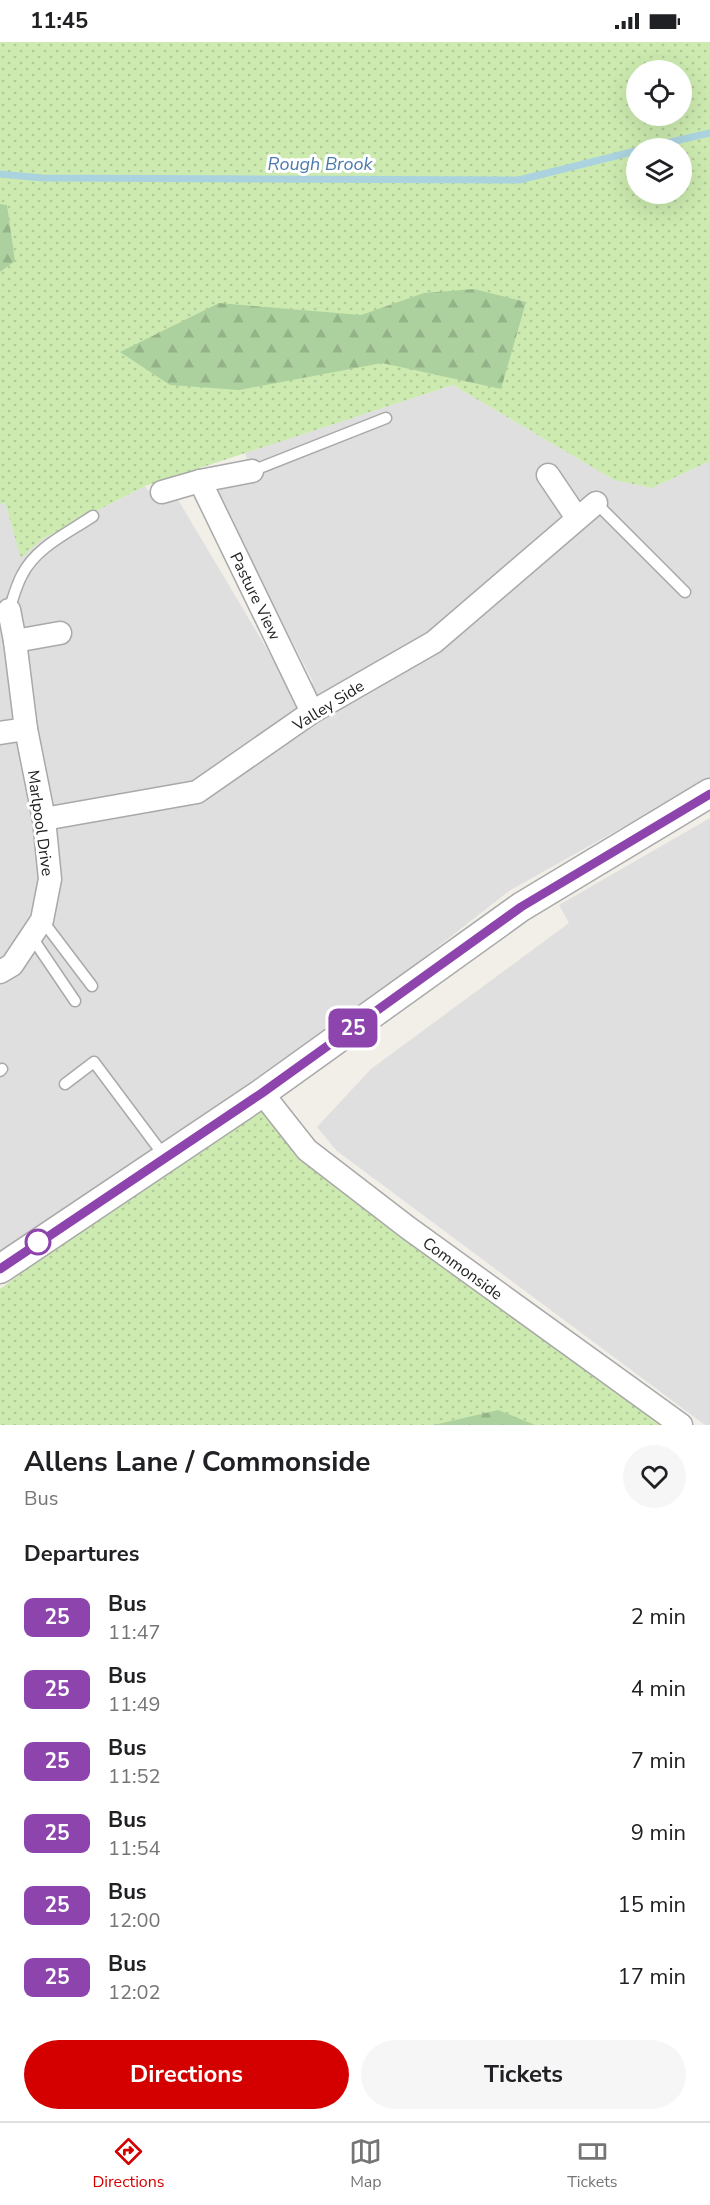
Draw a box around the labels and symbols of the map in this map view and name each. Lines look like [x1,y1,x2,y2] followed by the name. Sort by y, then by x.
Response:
[268,152,373,176] water label: Rough Brook
[224,549,286,645] street label: Pasture View
[288,675,368,737] street label: Valley Side
[22,769,58,877] street label: Marlpool Drive
[326,1008,380,1048] line badge: 25
[25,1229,51,1255] unlabelled marker
[418,1232,507,1305] street label: Commonside

